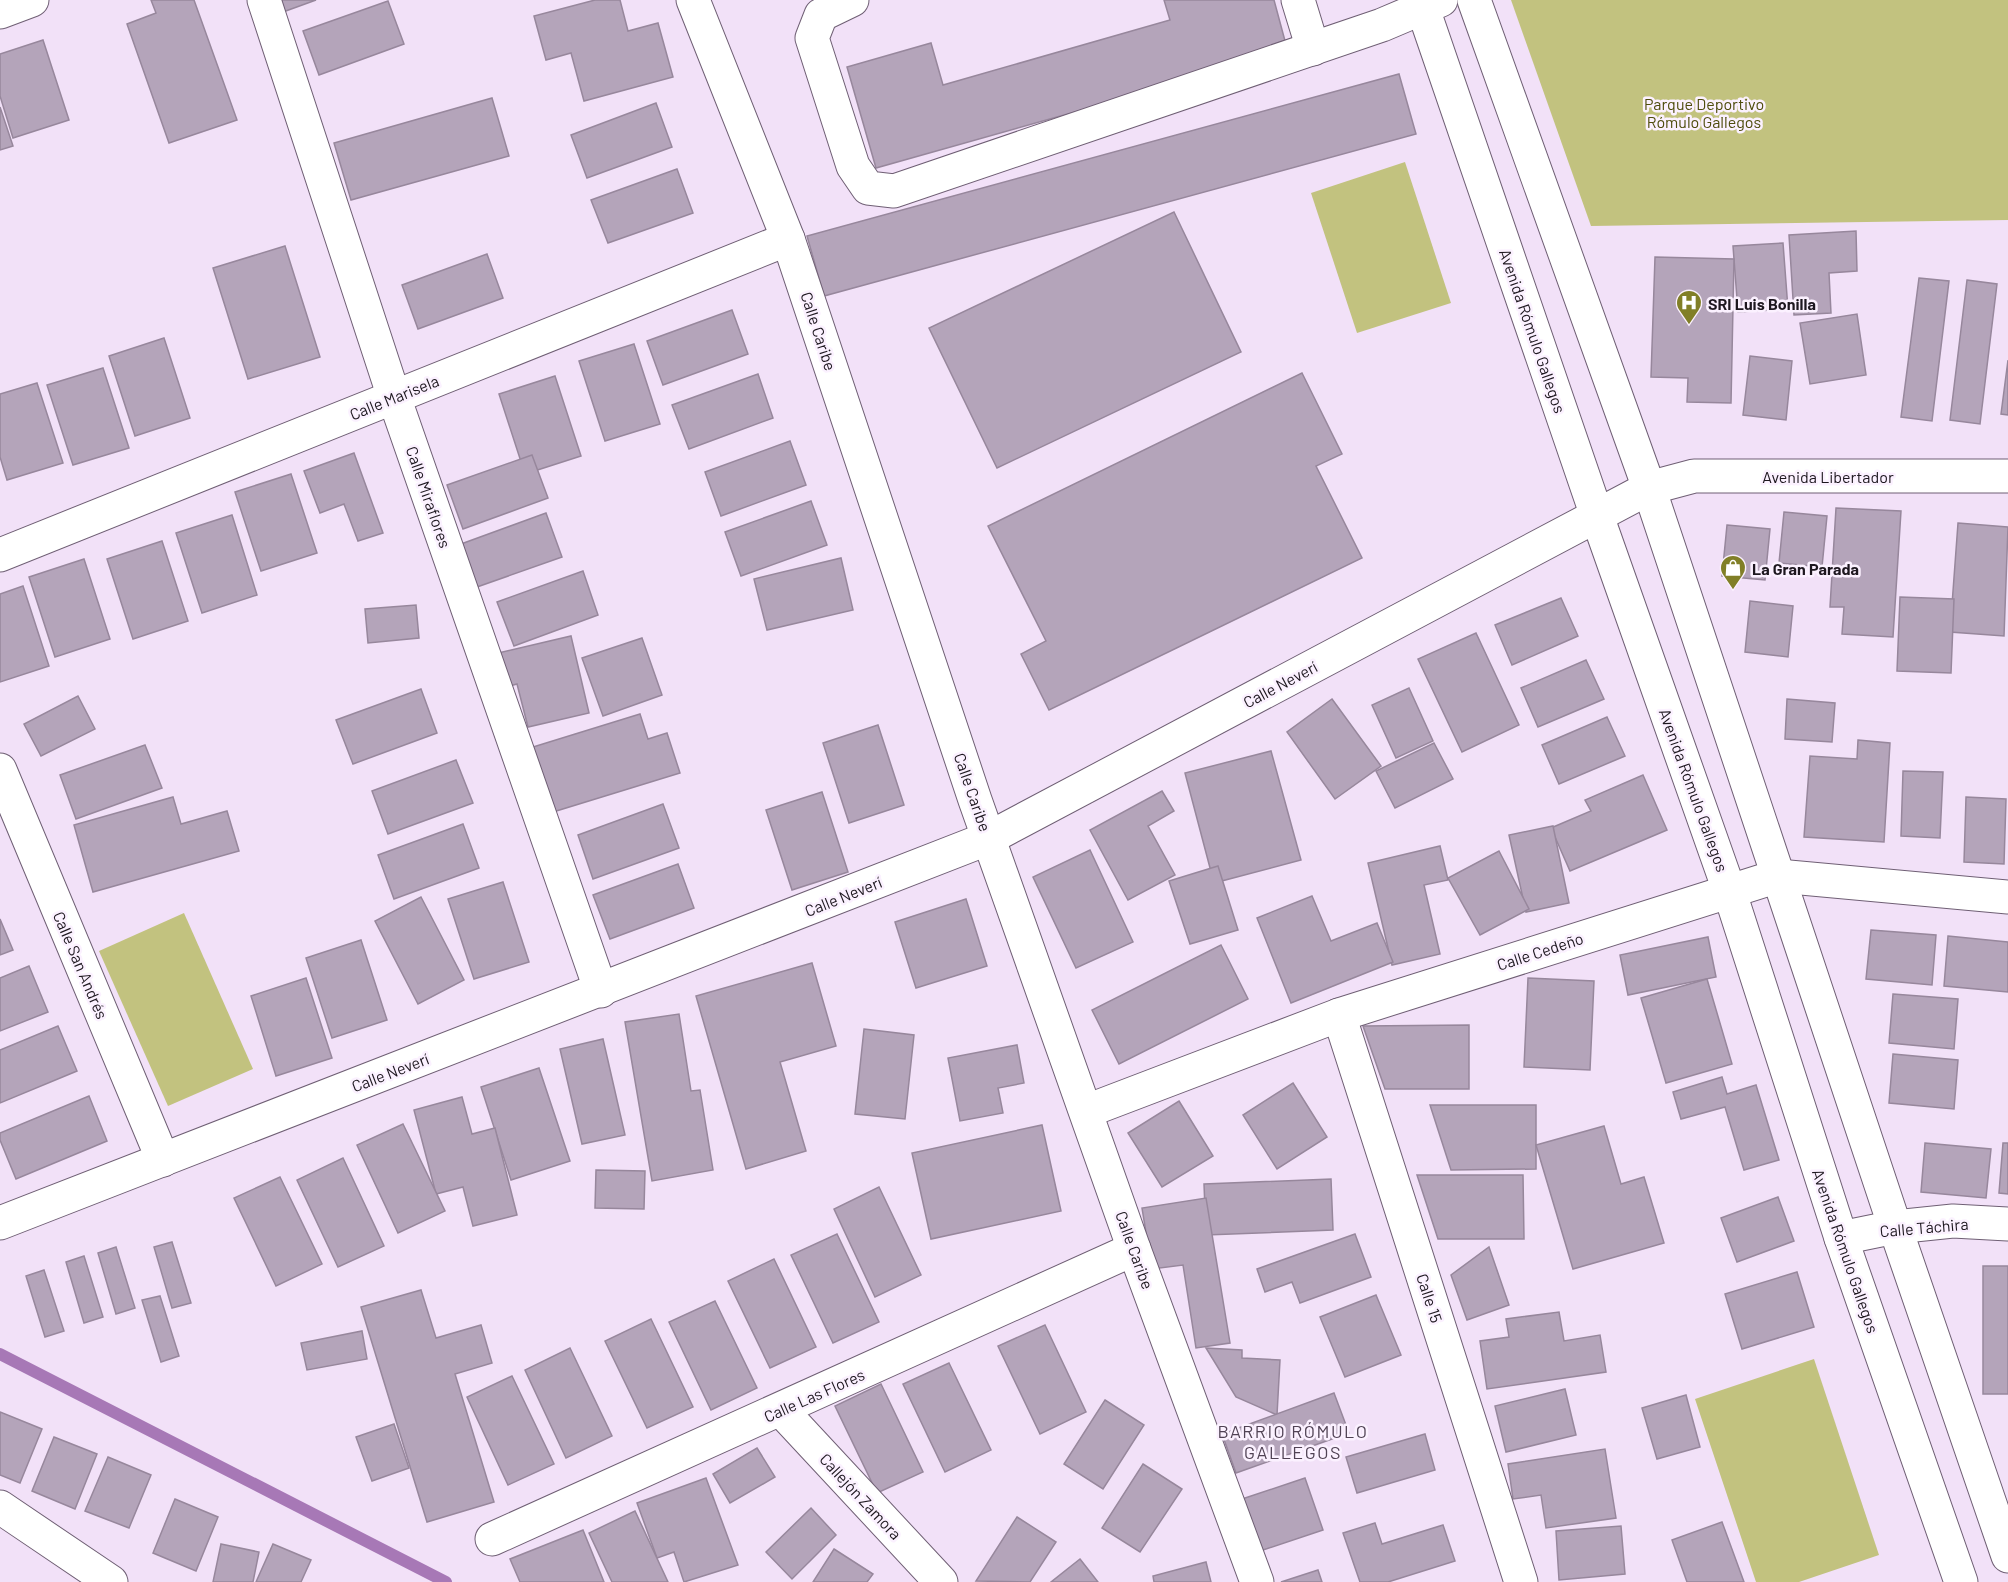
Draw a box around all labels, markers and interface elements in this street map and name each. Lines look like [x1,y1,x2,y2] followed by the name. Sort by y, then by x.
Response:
[1644,94,1764,131] park label: Parque Deportivo Rómulo Gallegos
[1496,246,1570,416] street label: Avenida Rómulo Gallegos
[1674,288,1704,326] hospital icon: SRI Luis Bonilla
[797,289,841,373] street label: Calle Caribe
[1708,294,1816,313] place label: SRI Luis Bonilla
[347,370,441,424] street label: Calle Marisela
[403,444,455,550] street label: Calle Miraflores
[1762,467,1894,486] street label: Avenida Libertador
[1718,553,1748,591] shop icon: La Gran Parada
[1752,559,1859,578] place label: La Gran Parada
[1240,656,1321,711] street label: Calle Neverí
[1656,706,1732,874] street label: Avenida Rómulo Gallegos
[951,750,995,834] street label: Calle Caribe
[802,872,885,920] street label: Calle Neverí
[50,908,112,1022] street label: Calle San Andrés
[1494,928,1586,974] street label: Calle Cedeño
[349,1048,432,1095] street label: Calle Neverí
[1809,1166,1883,1336] street label: Avenida Rómulo Gallegos
[1112,1208,1158,1292] street label: Calle Caribe
[1879,1214,1969,1240] street label: Calle Táchira
[1413,1271,1447,1325] street label: Calle 15
[761,1364,867,1426] street label: Calle Las Flores
[1218,1420,1368,1463] district label: BARRIO RÓMULO GALLEGOS
[816,1449,906,1543] street label: Callejón Zamora

